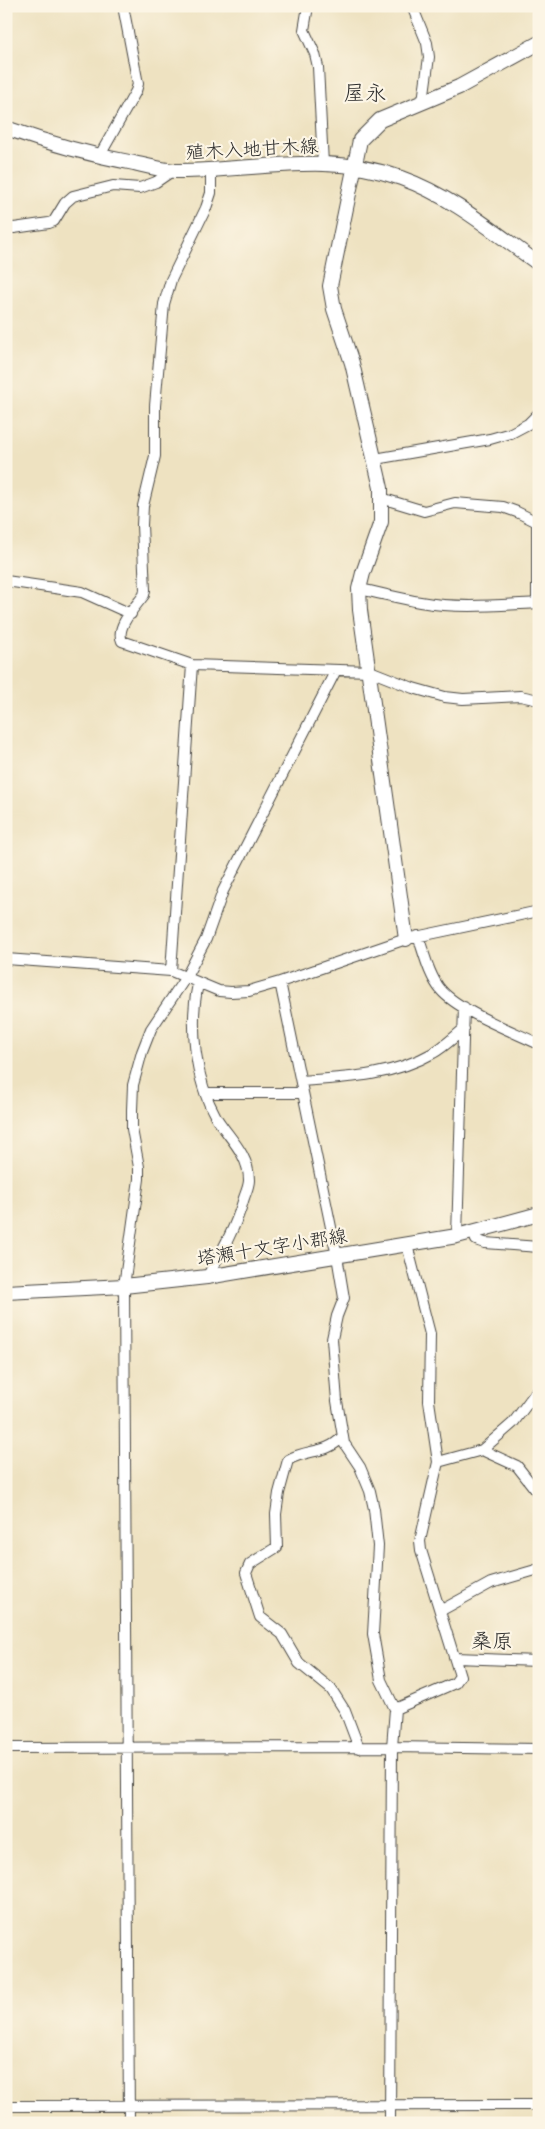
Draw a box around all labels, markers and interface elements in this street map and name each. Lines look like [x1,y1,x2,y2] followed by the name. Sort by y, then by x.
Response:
[344,74,386,112] district label: 屋永
[185,129,319,169] street label: 殖木入地甘木線
[194,1219,350,1275] street label: 塔瀬十文字小郡線
[471,1622,513,1660] district label: 桑原

